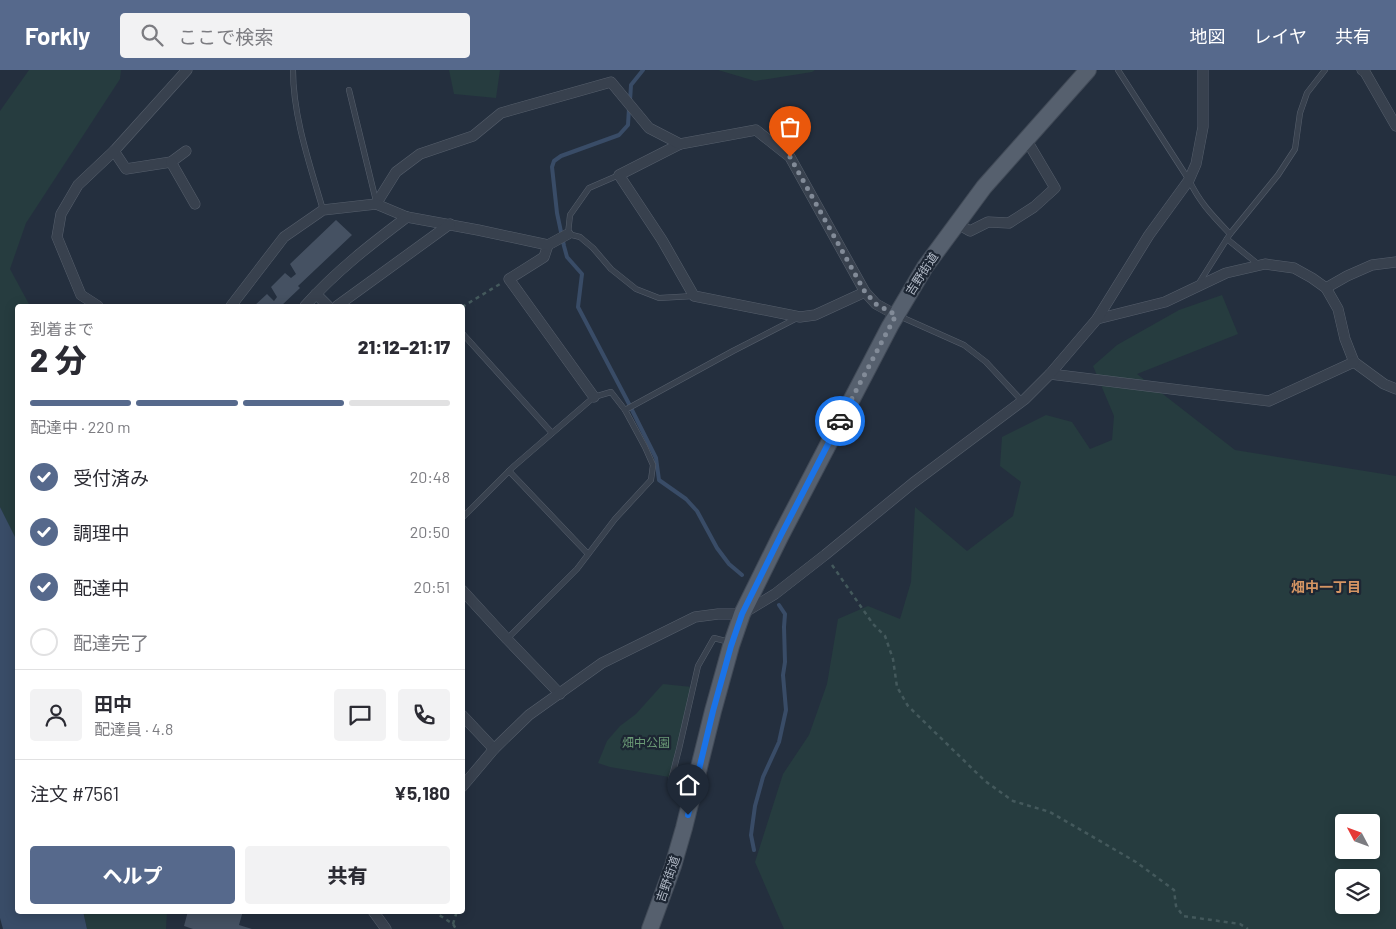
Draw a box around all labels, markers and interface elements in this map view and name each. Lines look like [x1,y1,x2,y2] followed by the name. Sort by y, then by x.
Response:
[120,13,470,58] search box
[25,21,90,50] text: Forkly
[138,21,166,49] icon: search
[178,25,273,48] text: ここで検索
[1190,25,1226,47] text: 地図
[1254,25,1307,47] text: レイヤ
[1335,25,1371,47] text: 共有
[769,106,811,157] pin
[776,113,804,141] icon: bag
[902,250,940,297] street label: 吉野街道
[30,319,94,338] text: 到着まで
[358,335,450,358] text: 21:12–21:17
[30,340,87,378] text: 2 分
[815,396,865,446] courier
[826,407,854,435] icon: car
[30,417,130,436] text: 配達中 · 220 m
[30,463,58,491] icon: check
[73,466,149,489] text: 受付済み
[410,467,450,486] text: 20:48
[30,518,58,546] icon: check
[73,521,130,544] text: 調理中
[410,522,450,541] text: 20:50
[30,573,58,601] icon: check
[73,576,130,599] text: 配達中
[414,577,450,596] text: 20:51
[1291,578,1361,595] district label: 畑中一丁目
[73,631,149,654] text: 配達完了
[30,689,82,741] button: person
[334,689,386,741] button: chat
[398,689,450,741] button: phone
[94,692,132,715] text: 田中
[94,719,173,738] text: 配達員 · 4.8
[622,735,670,749] park label: 畑中公園
[667,764,709,815] pin
[674,771,702,799] icon: home
[394,781,450,804] text: ¥5,180
[30,782,119,805] text: 注文 #7561
[1335,814,1380,859] north arrow
[1335,814,1380,914] map controls
[30,846,235,904] button: ヘルプ
[245,846,450,904] button: 共有
[653,854,681,904] street label: 吉野街道
[1335,869,1380,914] button: layers

